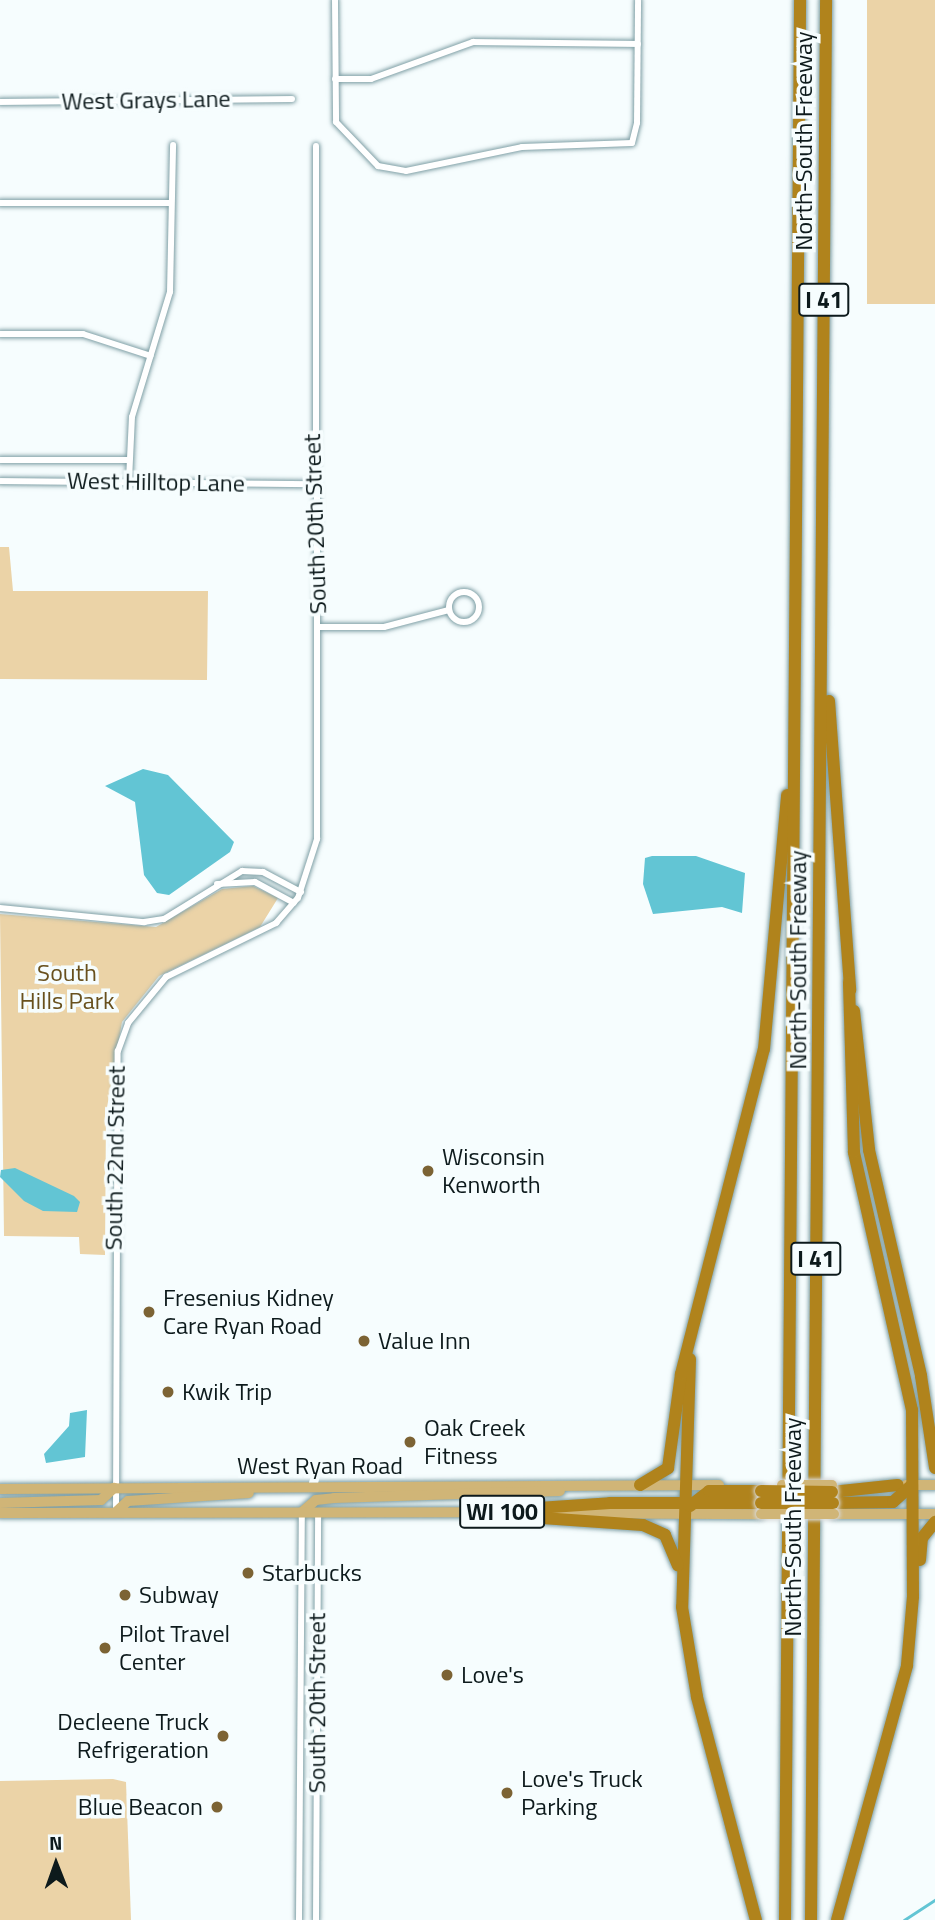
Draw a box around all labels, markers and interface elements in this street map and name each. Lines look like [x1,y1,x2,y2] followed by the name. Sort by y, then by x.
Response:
[790,31,818,251] street label: North-South Freeway
[61,84,231,116] street label: West Grays Lane
[798,280,850,320] road number: I 41
[297,433,333,615] street label: South 20th Street
[67,466,245,498] street label: West Hilltop Lane
[784,850,812,1070] street label: North-South Freeway
[20,959,114,1015] park label: South Hills Park
[99,1065,131,1251] street label: South 22nd Street
[442,1143,545,1199] place label: Wisconsin Kenworth
[420,1163,436,1179] marker: Wisconsin Kenworth
[790,1240,842,1278] road number: I 41
[163,1284,334,1340] place label: Fresenius Kidney Care Ryan Road
[141,1304,157,1320] marker: Fresenius Kidney Care Ryan Road
[378,1327,471,1355] place label: Value Inn
[356,1333,372,1349] marker: Value Inn
[182,1378,272,1406] place label: Kwik Trip
[160,1384,176,1400] marker: Kwik Trip
[424,1414,525,1470] place label: Oak Creek Fitness
[779,1417,807,1637] street label: North-South Freeway
[402,1434,418,1450] marker: Oak Creek Fitness
[237,1452,403,1480] street label: West Ryan Road
[458,1492,546,1532] road number: WI 100
[262,1559,362,1587] place label: Starbucks
[240,1565,256,1581] marker: Starbucks
[139,1581,219,1609] place label: Subway
[117,1587,133,1603] marker: Subway
[303,1613,331,1793] street label: South 20th Street
[119,1620,230,1676] place label: Pilot Travel Center
[97,1640,113,1656] marker: Pilot Travel Center
[461,1661,524,1689] place label: Love's
[439,1667,455,1683] marker: Love's
[57,1708,209,1764] place label: Decleene Truck Refrigeration
[215,1728,231,1744] marker: Decleene Truck Refrigeration
[521,1765,643,1821] place label: Love's Truck Parking
[499,1785,515,1801] marker: Love's Truck Parking
[78,1793,203,1821] place label: Blue Beacon
[209,1799,225,1815] marker: Blue Beacon
[49,1828,62,1857] text: N
[21,1829,91,1899] north arrow

